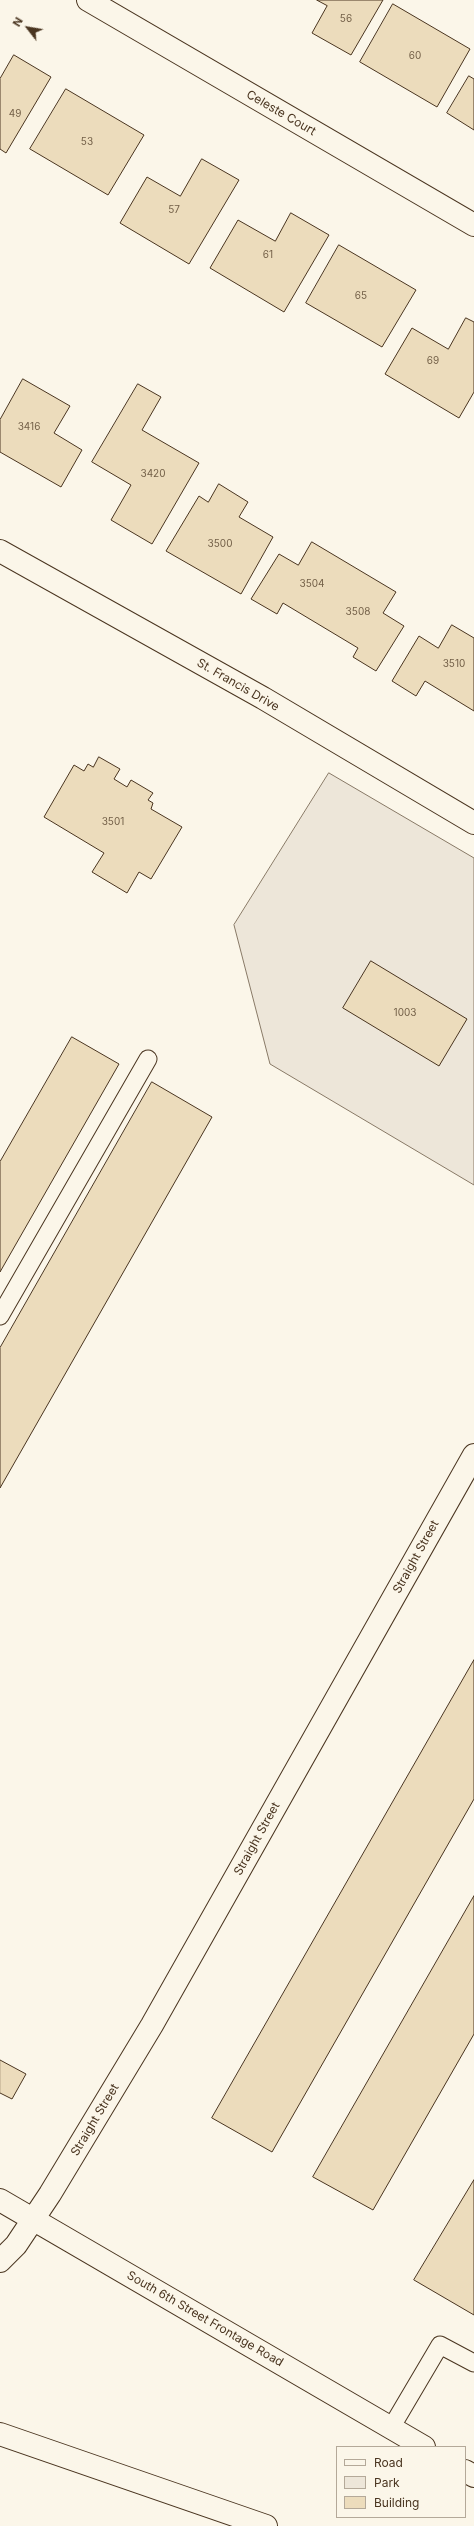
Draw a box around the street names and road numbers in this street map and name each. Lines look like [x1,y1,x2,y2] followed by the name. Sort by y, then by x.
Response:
[244,87,318,139] street label: Celeste Court
[194,656,282,714] street label: St. Francis Drive
[390,1518,442,1596] street label: Straight Street
[231,1800,283,1878] street label: Straight Street
[68,2081,122,2159] street label: Straight Street
[124,2268,286,2370] street label: South 6th Street Frontage Road

